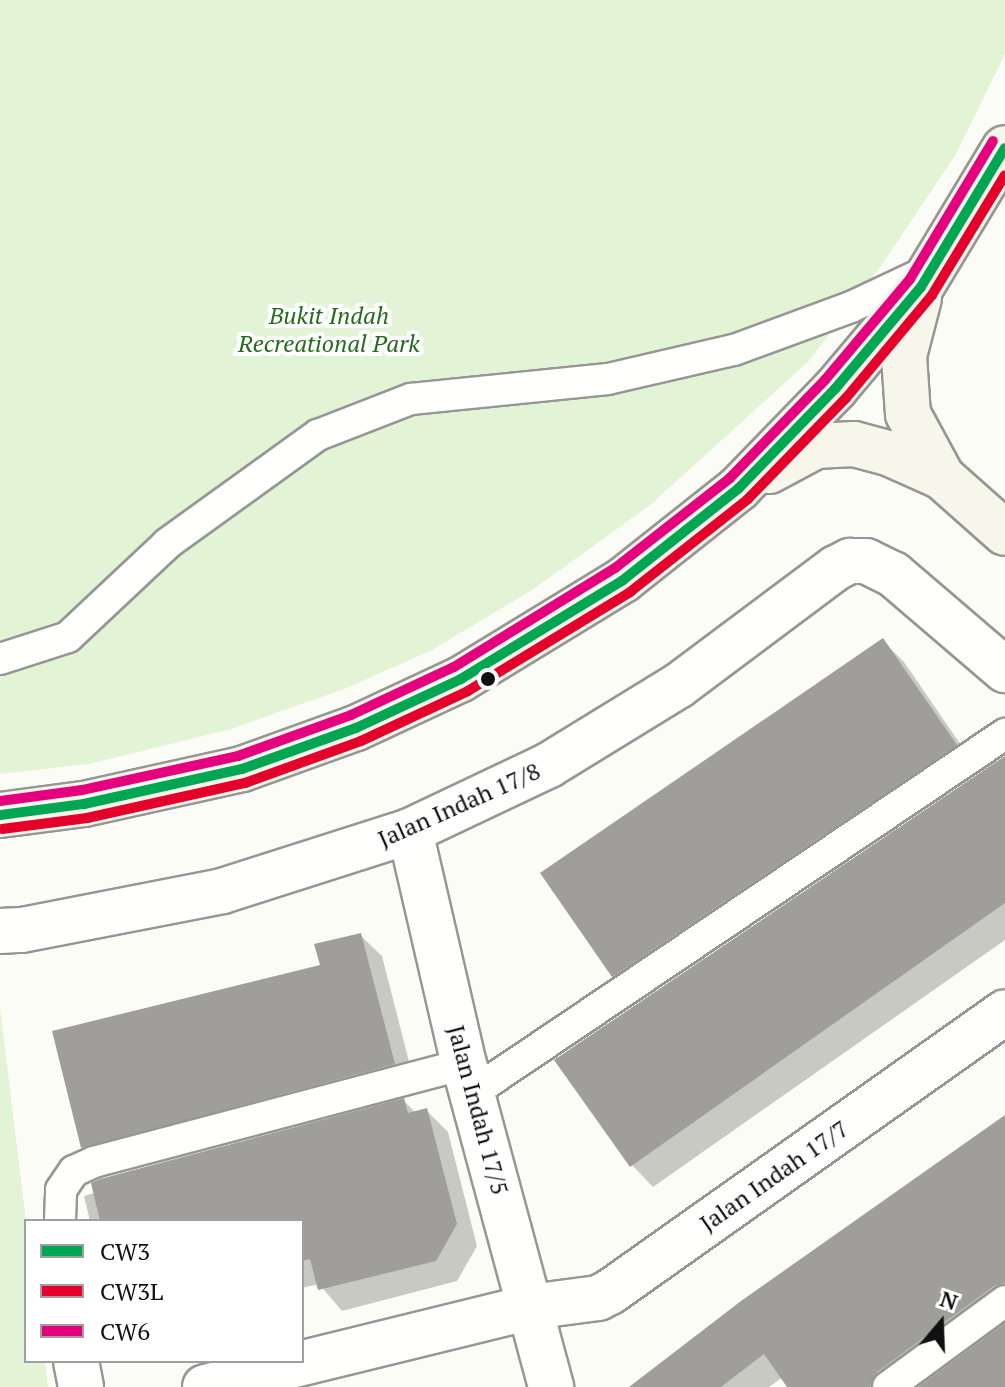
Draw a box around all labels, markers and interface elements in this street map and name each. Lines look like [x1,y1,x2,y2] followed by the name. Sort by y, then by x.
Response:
[238,302,420,358] park label: Bukit Indah Recreational Park
[480,671,496,687] unlabelled marker
[373,756,545,854] street label: Jalan Indah 17/8
[442,1022,514,1198] street label: Jalan Indah 17/5
[694,1114,854,1238] street label: Jalan Indah 17/7
[24,1219,304,1363] legend
[100,1235,150,1267] text: CW3
[100,1275,163,1307] text: CW3L
[901,1283,981,1363] north arrow
[936,1283,962,1316] text: N
[100,1315,150,1347] text: CW6

